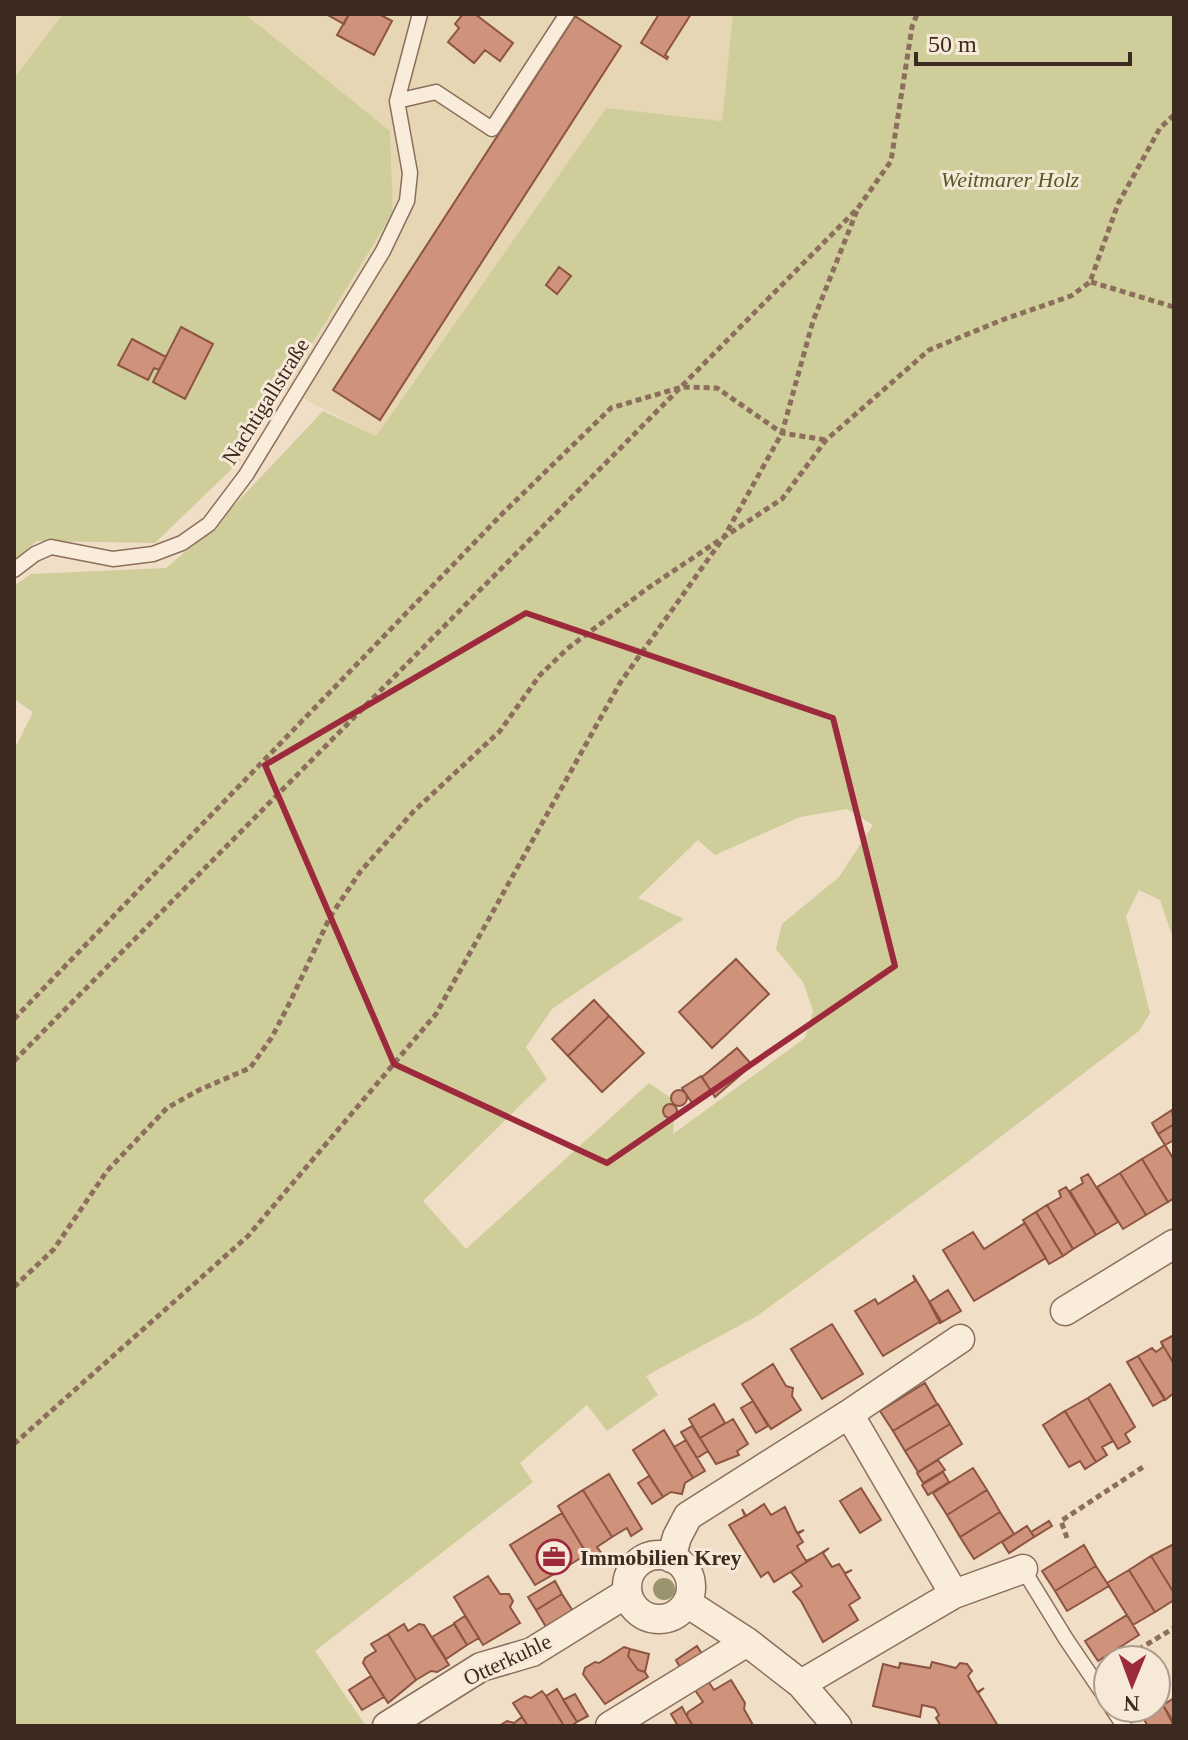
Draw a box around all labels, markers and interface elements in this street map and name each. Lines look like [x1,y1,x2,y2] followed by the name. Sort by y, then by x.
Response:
[916,16,1130,66] scale bar
[928,31,977,57] text: 50 m
[941,167,1080,192] park label: Weitmarer Holz
[217,334,314,469] street label: Nachtigallstraße
[535,1538,573,1576] office icon: Immobilien Krey
[580,1545,742,1570] place label: Immobilien Krey
[459,1628,555,1691] street label: Otterkuhle
[1092,1644,1172,1724] north arrow
[1123,1691,1140,1716] text: N

